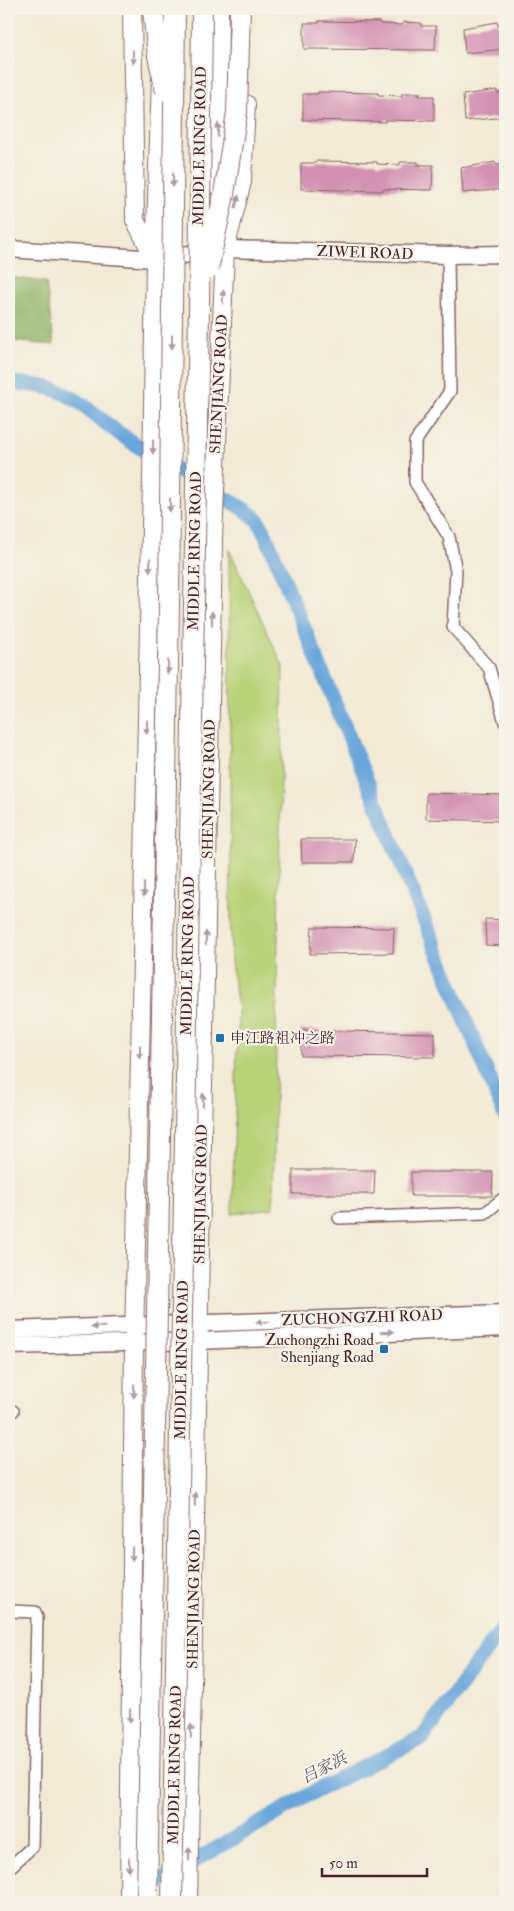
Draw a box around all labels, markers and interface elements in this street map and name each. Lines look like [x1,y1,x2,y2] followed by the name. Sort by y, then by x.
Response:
[129,50,137,66] one-way arrow
[189,66,211,226] street label: MIDDLE RING ROAD
[214,122,222,138] one-way arrow
[169,172,177,188] one-way arrow
[233,194,241,209] one-way arrow
[316,242,414,264] street label: ZIWEI ROAD
[219,288,227,304] one-way arrow
[206,314,233,454] street label: SHENJIANG ROAD
[168,335,176,351] one-way arrow
[149,439,157,455] one-way arrow
[184,471,206,631] street label: MIDDLE RING ROAD
[166,497,174,513] one-way arrow
[146,557,154,573] one-way arrow
[208,610,216,626] one-way arrow
[164,660,172,676] one-way arrow
[198,719,221,859] street label: SHENJIANG ROAD
[143,720,151,736] one-way arrow
[177,876,199,1036] street label: MIDDLE RING ROAD
[139,882,147,898] one-way arrow
[202,930,210,946] one-way arrow
[230,1029,335,1048] place label: 申江路祖冲之路
[214,1032,226,1044] marker: 申江路祖冲之路
[136,1044,144,1060] one-way arrow
[199,1092,207,1108] one-way arrow
[190,1124,213,1264] street label: SHENJIANG ROAD
[171,1280,193,1440] street label: MIDDLE RING ROAD
[281,1306,443,1330] street label: ZUCHONGZHI ROAD
[255,1318,271,1326] one-way arrow
[90,1324,106,1332] one-way arrow
[379,1328,395,1336] one-way arrow
[265,1331,375,1367] place label: Zuchongzhi Road Shenjiang Road
[378,1343,390,1355] marker: Zuchongzhi Road Shenjiang Road
[130,1383,138,1399] one-way arrow
[192,1490,200,1506] one-way arrow
[183,1529,206,1669] street label: SHENJIANG ROAD
[128,1546,136,1562] one-way arrow
[164,1685,186,1845] street label: MIDDLE RING ROAD
[126,1708,134,1724] one-way arrow
[187,1723,195,1739] one-way arrow
[298,1747,352,1788] water label: 吕家浜
[185,1845,193,1861] one-way arrow
[322,1846,426,1878] scale bar
[329,1854,358,1873] text: 50 m
[125,1857,133,1873] one-way arrow

